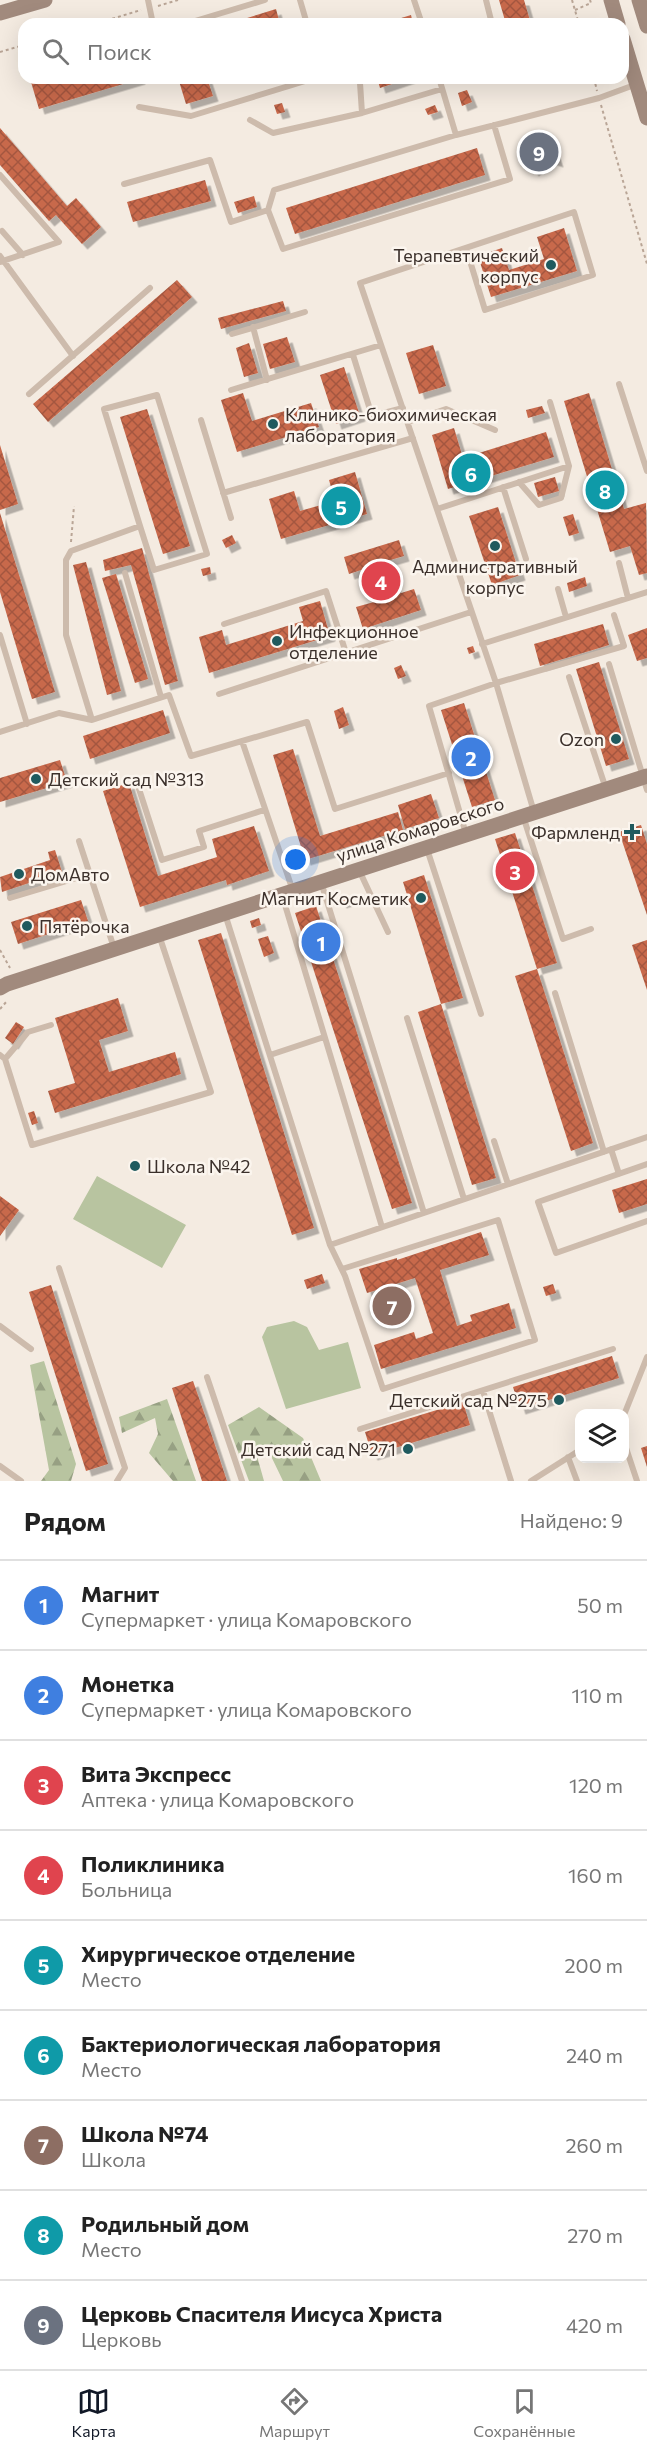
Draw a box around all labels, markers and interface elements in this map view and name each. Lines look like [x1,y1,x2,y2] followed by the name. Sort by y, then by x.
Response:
[18,18,629,84] search box
[39,35,72,68] icon: search
[87,38,152,65] text: Поиск
[520,130,558,174] pin: 9
[393,244,539,287] place label: Терапевтический корпус
[544,258,558,272] marker: Терапевтический корпус
[285,403,497,446] place label: Клинико-биохимическая лаборатория
[266,417,280,431] marker: Клинико-биохимическая лаборатория
[452,450,490,496] pin: 6
[586,468,624,512] pin: 8
[322,484,360,528] pin: 5
[488,539,502,553] marker: Административный корпус
[412,555,578,598] place label: Административный корпус
[362,558,400,604] pin: 4
[289,620,418,663] place label: Инфекционное отделение
[270,634,284,648] marker: Инфекционное отделение
[559,728,604,750] place label: Ozon
[609,732,623,746] marker: Ozon
[452,734,490,780] pin: 2
[48,768,204,790] place label: Детский сад №313
[29,772,43,786] marker: Детский сад №313
[333,791,507,867] street label: улица Комаровского
[531,821,620,843] place label: Фармленд
[625,825,639,839] marker: Фармленд
[281,845,310,874] your location
[496,848,534,894] pin: 3
[31,863,110,885] place label: ДомАвто
[12,867,26,881] marker: ДомАвто
[260,887,409,909] place label: Магнит Косметик
[414,891,428,905] marker: Магнит Косметик
[39,915,130,937] place label: Пятёрочка
[20,919,34,933] marker: Пятёрочка
[302,920,340,964] pin: 1
[147,1155,250,1177] place label: Школа №42
[128,1159,142,1173] marker: Школа №42
[372,1284,412,1328] pin: 7
[389,1389,547,1411] place label: Детский сад №275
[552,1393,566,1407] marker: Детский сад №275
[575,1409,629,1463] map controls
[575,1409,629,1463] button: layers
[241,1438,396,1460] place label: Детский сад №271
[401,1442,415,1456] marker: Детский сад №271
[24,1505,106,1536] text: Рядом
[520,1508,623,1532] text: Найдено: 9
[81,1580,159,1607] text: Магнит
[39,1593,48,1617] text: 1
[577,1593,623,1617] text: 50 m
[81,1607,412,1631] text: Супермаркет · улица Комаровского
[81,1670,174,1697] text: Монетка
[38,1683,49,1707] text: 2
[572,1683,623,1707] text: 110 m
[81,1697,412,1721] text: Супермаркет · улица Комаровского
[81,1760,231,1787] text: Вита Экспресс
[38,1773,49,1797] text: 3
[569,1773,623,1797] text: 120 m
[81,1787,354,1811] text: Аптека · улица Комаровского
[81,1850,224,1877] text: Поликлиника
[37,1863,50,1887] text: 4
[568,1863,623,1887] text: 160 m
[81,1877,172,1901] text: Больница
[81,1940,355,1967] text: Хирургическое отделение
[38,1953,49,1977] text: 5
[565,1953,623,1977] text: 200 m
[81,1967,142,1991] text: Место
[81,2030,441,2057] text: Бактериологическая лаборатория
[37,2043,50,2067] text: 6
[566,2043,623,2067] text: 240 m
[81,2057,142,2081] text: Место
[81,2120,208,2147] text: Школа №74
[38,2133,49,2157] text: 7
[565,2133,623,2157] text: 260 m
[81,2147,146,2171] text: Школа
[81,2210,249,2237] text: Родильный дом
[37,2223,50,2247] text: 8
[567,2223,623,2247] text: 270 m
[81,2237,142,2261] text: Место
[81,2300,442,2327] text: Церковь Спасителя Иисуса Христа
[37,2313,50,2337] text: 9
[566,2313,623,2337] text: 420 m
[81,2327,162,2351] text: Церковь
[72,2385,116,2440] tab: Карта
[259,2385,330,2440] tab: Маршрут
[473,2385,575,2440] tab: Сохранённые

